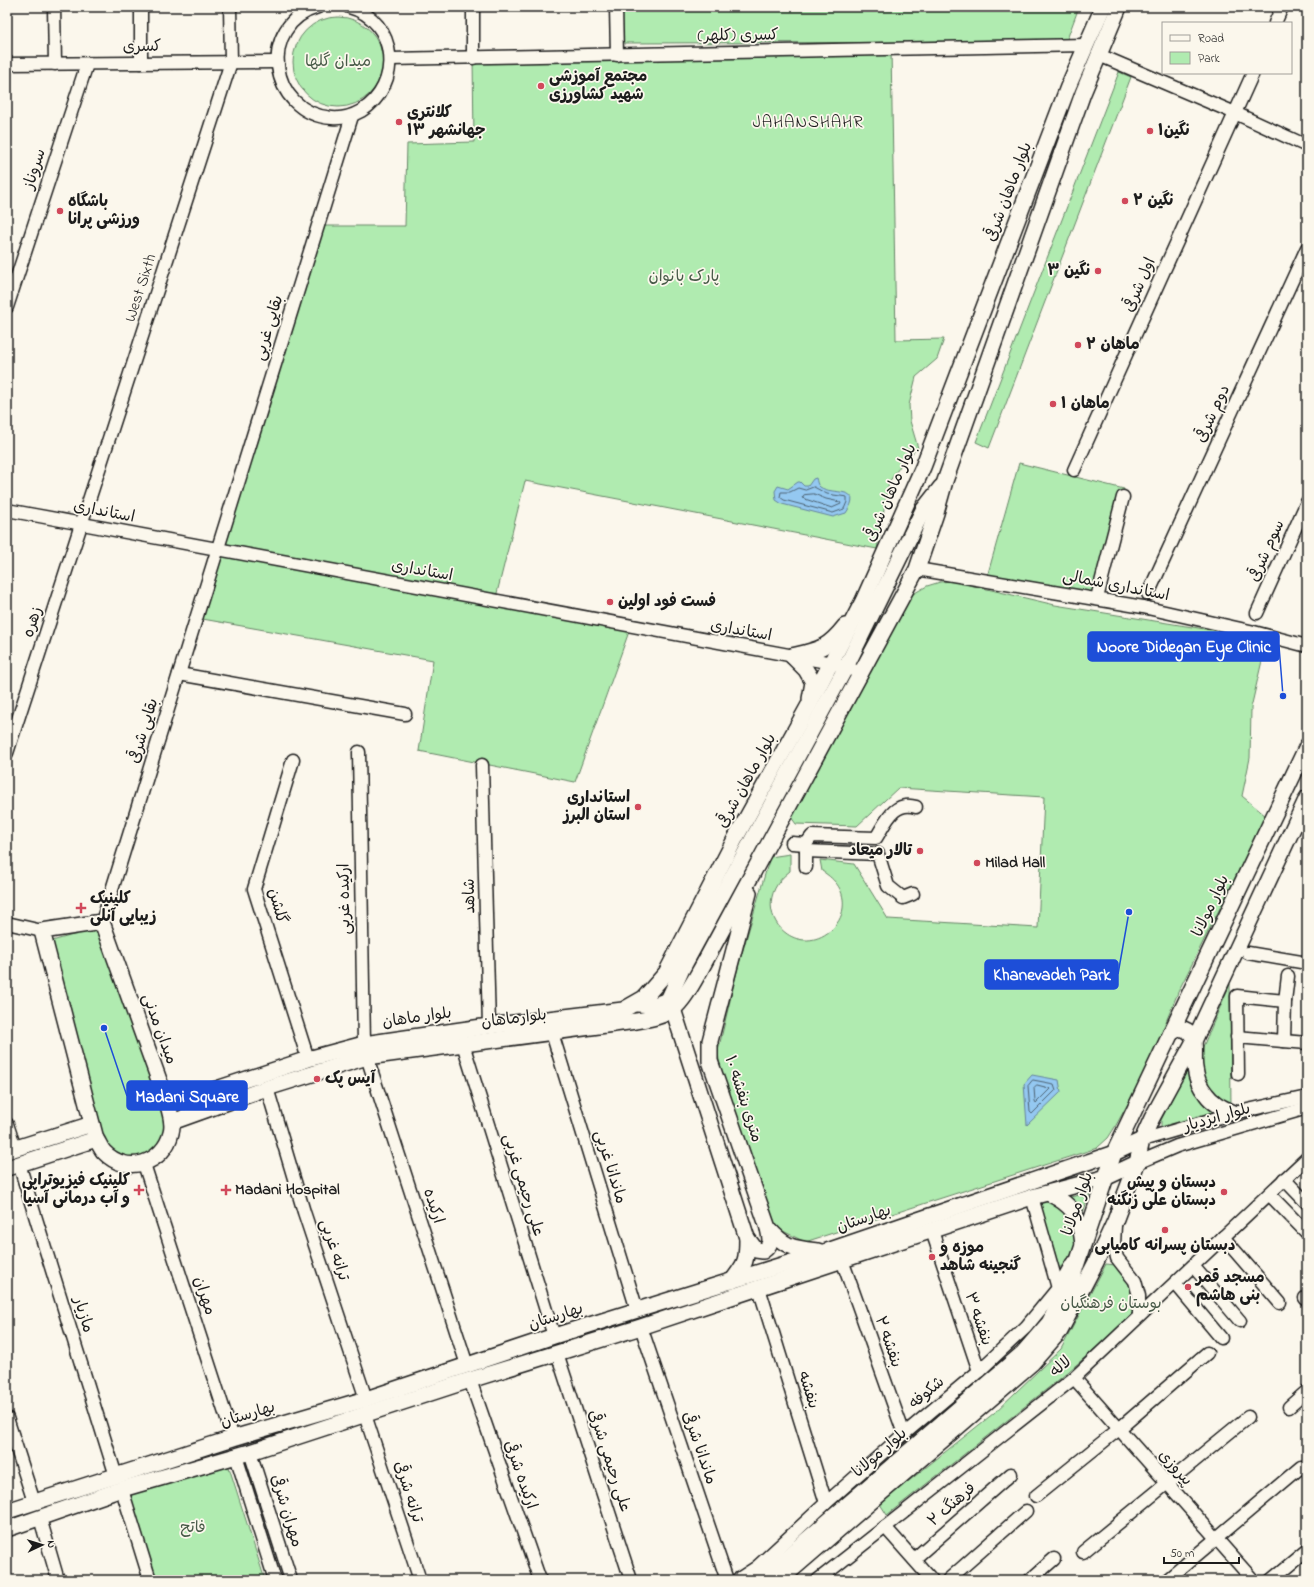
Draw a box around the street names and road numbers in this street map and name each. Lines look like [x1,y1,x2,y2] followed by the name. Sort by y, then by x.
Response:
[697,23,779,49] street label: کسری (کلهر)
[122,35,162,59] street label: کسری
[979,139,1039,245] street label: بلوار ماهان شرقی
[17,146,53,194] street label: سروناز
[119,251,163,325] street label: West Sixth
[1117,254,1163,316] street label: اول شرقی
[248,292,290,364] street label: بقایى غربی
[1189,381,1237,447] street label: دوم شرقی
[859,440,923,546] street label: بلوار ماهان شرقی
[71,494,137,530] street label: استانداری
[1243,516,1291,586] street label: سوم شرقی
[389,554,455,588] street label: استانداری
[1060,564,1172,608] street label: استانداری شمالی
[17,603,49,641] street label: زهره
[708,614,774,648] street label: استانداری
[123,695,165,767] street label: بقایى شرقی
[711,729,783,833] street label: بلوار ماهان شرقی
[332,863,358,935] street label: ارکیده غربی
[1186,871,1236,941] street label: بلوار مولانا
[458,878,482,914] street label: شاهد
[261,886,293,927] street label: گلشن
[135,990,183,1068] street label: میدان مدنی
[381,1001,453,1035] street label: بلوار ماهان
[480,1003,548,1035] street label: بلوارماهان
[718,1052,768,1146] street label: ۱۰ متری بنفشه
[1179,1097,1254,1140] street label: بلوار ایزدیار
[587,1127,633,1207] street label: ماندانا غربی
[496,1131,550,1239] street label: علی رحیمی غربی
[1056,1169,1100,1239] street label: بلوار مولانا
[416,1185,450,1227] street label: ارکیده
[834,1199,894,1239] street label: بهارستان
[313,1216,355,1284] street label: ترانه غربی
[186,1274,222,1318] street label: مهران
[958,1289,998,1349] street label: بنفشه ۳
[66,1292,100,1336] street label: مازیار
[526,1297,586,1337] street label: بهارستان
[868,1313,908,1371] street label: بنفشه ۲
[1045,1351,1077,1383] street label: لاله
[791,1368,825,1412] street label: بنفشه
[904,1371,950,1415] street label: شکوفه
[218,1395,278,1435] street label: بهارستان
[581,1407,637,1515] street label: علی رحیمی شرقی
[675,1408,723,1488] street label: ماندانا شرقی
[847,1422,913,1484] street label: بلوار مولانا
[497,1437,543,1513] street label: ارکیده شرقی
[1152,1444,1198,1492] street label: پیروزی
[387,1458,429,1526] street label: ترانه شرقی
[264,1472,308,1550] street label: مهران شرقی
[922,1477,982,1533] street label: فرهنگ ۲

